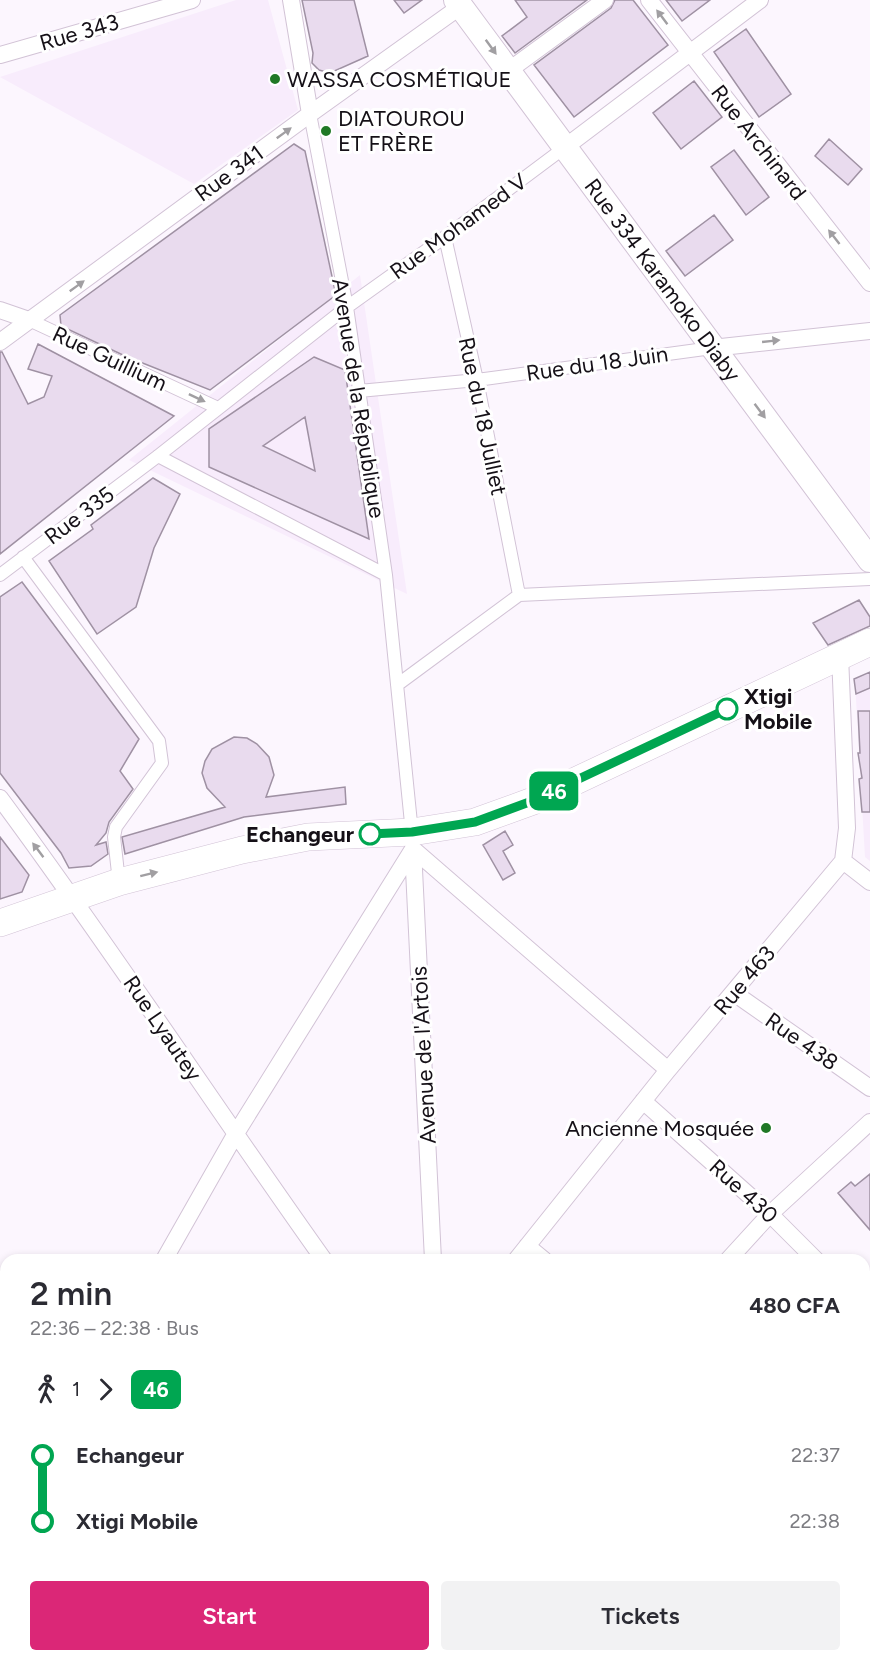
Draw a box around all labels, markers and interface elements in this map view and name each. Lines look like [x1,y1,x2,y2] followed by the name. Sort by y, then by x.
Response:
[36,8,122,57] street label: Rue 343
[656,10,668,25] one-way arrow
[484,40,496,55] one-way arrow
[287,66,512,93] place label: WASSA COSMÉTIQUE
[268,72,282,86] marker: WASSA COSMÉTIQUE
[705,79,812,205] street label: Rue Archinard
[338,105,465,157] place label: DIATOUROU ET FRÈRE
[319,124,333,138] marker: DIATOUROU ET FRÈRE
[277,127,292,139] one-way arrow
[190,139,269,207] street label: Rue 341
[385,167,533,285] street label: Rue Mohamed V
[579,173,747,387] street label: Rue 334 Karamoko Diaby
[827,229,840,245] one-way arrow
[326,276,391,520] street label: Avenue de la République
[69,280,84,292] one-way arrow
[48,320,171,397] street label: Rue Guillium
[453,335,512,498] street label: Rue du 18 Julliet
[761,336,780,346] one-way arrow
[524,340,670,387] street label: Rue du 18 Juin
[188,394,205,403] one-way arrow
[753,404,765,419] one-way arrow
[39,481,119,550] street label: Rue 335
[744,683,812,735] place label: Xtigi Mobile
[716,698,738,720] marker: Xtigi Mobile
[527,772,581,810] line badge: 46
[541,779,567,804] text: 46
[246,821,355,848] place label: Echangeur
[359,823,381,845] marker: Echangeur
[33,842,45,857] one-way arrow
[140,868,158,878] one-way arrow
[708,940,781,1020] street label: Rue 463
[405,965,442,1145] street label: Avenue de l'Artois
[118,970,208,1086] street label: Rue Lyautey
[760,1007,843,1076] street label: Rue 438
[565,1115,754,1142] place label: Ancienne Mosquée
[759,1121,773,1135] marker: Ancienne Mosquée
[704,1153,784,1229] street label: Rue 430
[30,1274,112,1313] text: 2 min
[749,1292,840,1319] text: 480 CFA
[30,1316,199,1340] text: 22:36 – 22:38 · Bus
[30,1373,63,1406] icon: walk
[89,1373,122,1406] icon: forward
[72,1377,80,1401] text: 1
[143,1377,169,1402] text: 46
[76,1442,184,1469] text: Echangeur
[791,1443,840,1467] text: 22:37
[76,1508,198,1535] text: Xtigi Mobile
[789,1509,840,1533] text: 22:38
[30,1581,429,1650] button: Start
[441,1581,840,1650] button: Tickets

